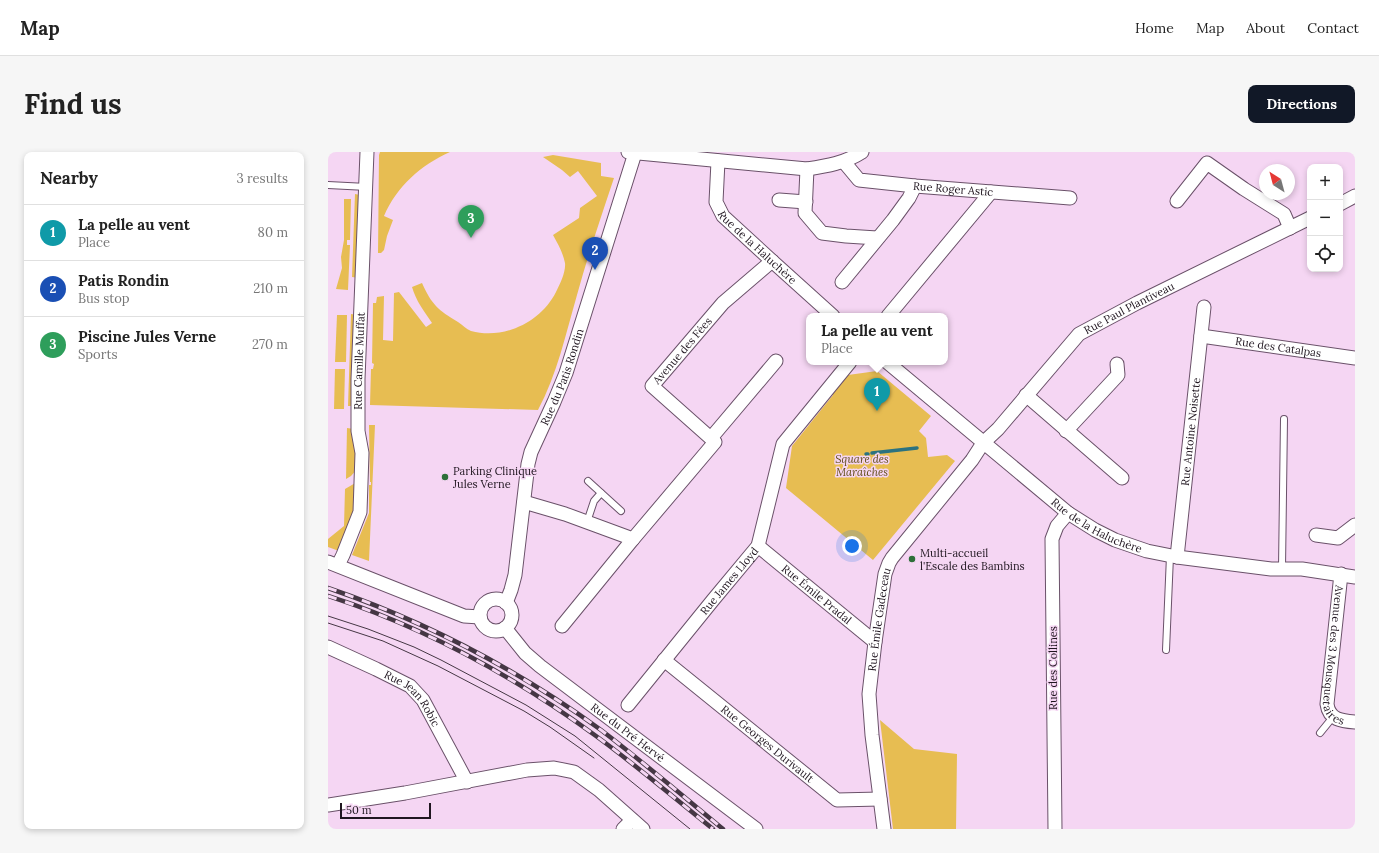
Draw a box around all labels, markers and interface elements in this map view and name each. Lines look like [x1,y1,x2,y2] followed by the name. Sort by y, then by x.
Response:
[20,16,60,40] text: Map
[1135,19,1174,37] text: Home
[1196,19,1224,37] text: Map
[1246,19,1285,37] text: About
[1307,19,1359,37] text: Contact
[1248,85,1355,123] button: Directions
[24,86,122,122] text: Find us
[1259,164,1295,200] north arrow
[1307,164,1343,272] map controls
[1307,164,1343,200] button: +
[40,167,98,189] text: Nearby
[236,170,288,187] text: 3 results
[912,179,994,199] street label: Rue Roger Astic
[1307,200,1343,236] button: −
[458,205,484,238] pin: 3
[715,209,800,287] street label: Rue de la Haluchère
[78,215,190,234] text: La pelle au vent
[50,224,56,241] text: 1
[258,224,288,241] text: 80 m
[78,234,110,251] text: Place
[1307,236,1343,272] button: locate
[582,237,608,270] pin: 2
[78,271,169,290] text: Patis Rondin
[1081,279,1177,337] street label: Rue Paul Plantiveau
[50,280,56,297] text: 2
[253,280,288,297] text: 210 m
[78,290,130,307] text: Bus stop
[351,311,368,410] street label: Rue Camille Muffat
[806,313,948,365] popup
[649,314,715,388] street label: Avenue des Fées
[821,321,933,340] text: La pelle au vent
[78,327,216,346] text: Piscine Jules Verne
[537,327,587,427] street label: Rue du Patis Rondin
[1234,334,1322,360] street label: Rue des Catalpas
[49,336,57,353] text: 3
[252,336,288,353] text: 270 m
[821,340,853,357] text: Place
[78,346,117,363] text: Sports
[1178,377,1203,486] street label: Rue Antoine Noisette
[864,378,890,411] pin: 1
[835,452,889,479] park label: Square des Maraîches
[452,464,537,491] place label: Parking Clinique Jules Verne
[440,472,450,482] marker: Parking Clinique Jules Verne
[1048,495,1144,556] street label: Rue de la Haluchère
[842,536,862,556] your location
[697,544,761,618] street label: Rue James Lloyd
[920,546,1025,573] place label: Multi-accueil l'Escale des Bambins
[907,554,917,564] marker: Multi-accueil l'Escale des Bambins
[779,561,855,627] street label: Rue Émile Pradal
[865,565,894,672] street label: Rue Émile Gadeceau
[1320,583,1347,728] street label: Avenue des 3 Mousquetaires
[1046,626,1060,710] street label: Rue des Collines
[382,667,443,729] street label: Rue Jean Robic
[588,700,668,765] street label: Rue du Pré Hervé
[718,702,817,786] street label: Rue Georges Durivault
[340,801,431,820] scale bar
[346,803,372,817] text: 50 m

